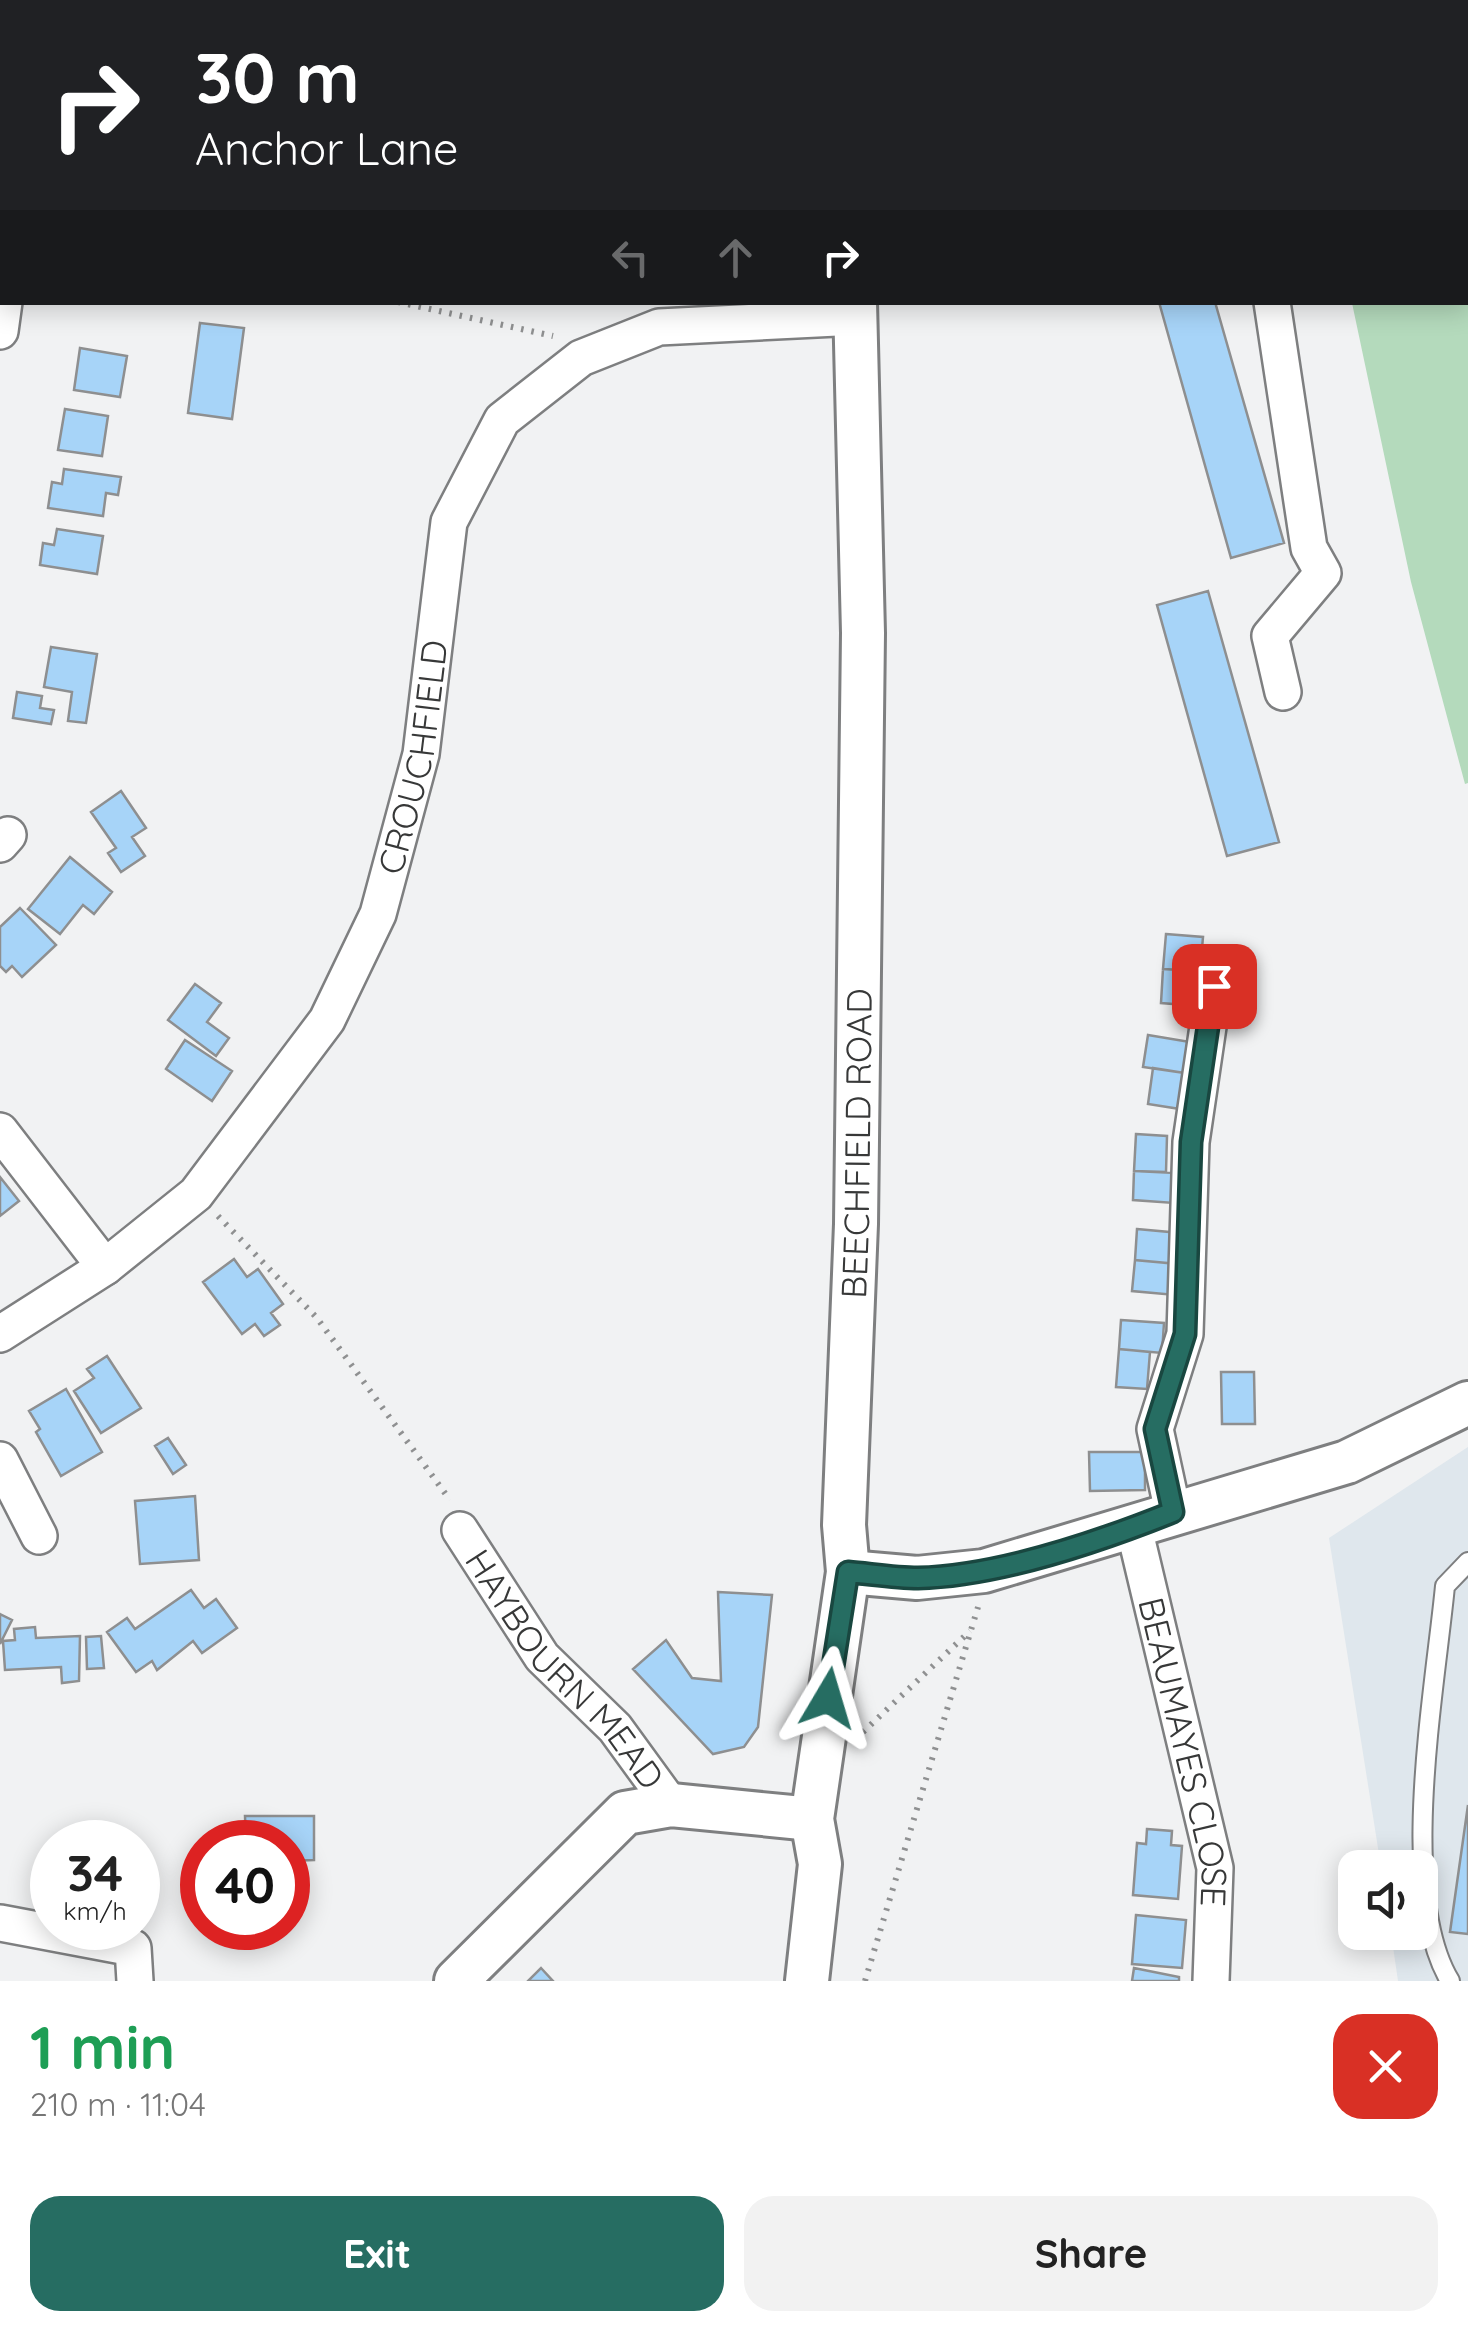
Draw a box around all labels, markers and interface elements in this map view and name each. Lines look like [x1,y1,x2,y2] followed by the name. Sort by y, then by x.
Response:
[195,33,360,121] text: 30 m
[30,40,160,170] icon: right
[195,120,458,176] text: Anchor Lane
[603,230,658,285] icon: left
[708,230,763,285] icon: ahead
[813,230,868,285] icon: right
[368,637,457,879] street label: CROUCHFIELD
[1172,944,1257,1029] pin
[1187,959,1242,1014] icon: arrive
[831,988,881,1299] street label: BEECHFIELD ROAD
[456,1541,674,1797] street label: HAYBOURN MEAD
[1129,1593,1237,1907] street label: BEAUMAYES CLOSE
[776,1646,880,1750] position arrow
[180,1820,310,1950] speed limit sign: 40
[67,1841,123,1904] text: 34
[1338,1850,1438,1950] map controls
[1338,1850,1438,1950] button: sound
[63,1895,127,1926] text: km/h
[30,2009,175,2084] text: 1 min
[1333,2014,1438,2119] button: close
[30,2084,206,2124] text: 210 m · 11:04
[30,2196,724,2311] button: Exit
[744,2196,1438,2311] button: Share

